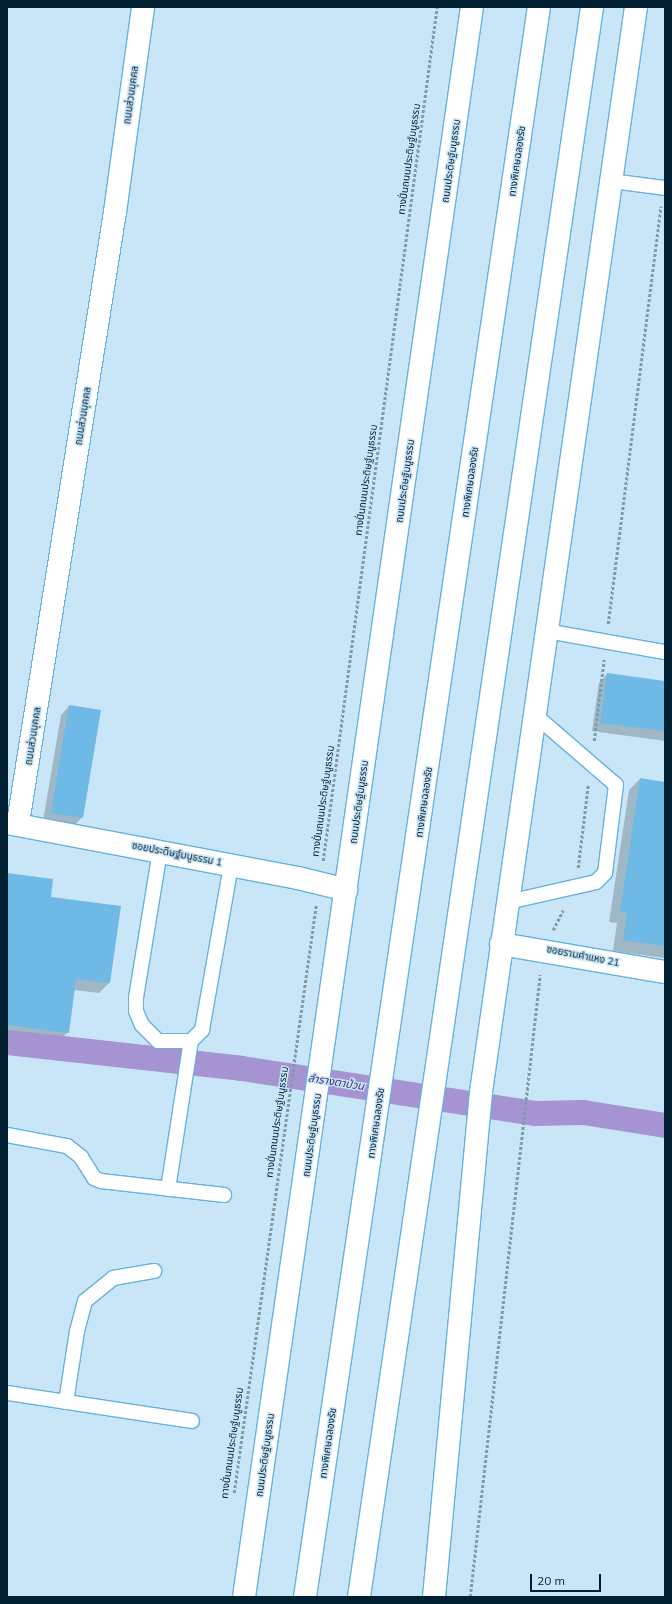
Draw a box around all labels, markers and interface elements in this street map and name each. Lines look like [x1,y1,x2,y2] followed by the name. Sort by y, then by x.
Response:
[121,65,141,125] street label: ถนนส่วนบุคคล
[395,103,423,215] street label: ทางปั่นถนนประดิษฐ์มนูธรรม
[439,118,463,204] street label: ถนนประดิษฐ์มนูธรรม
[506,125,528,197] street label: ทางพิเศษฉลองรัช
[72,386,94,446] street label: ถนนส่วนบุคคล
[352,424,380,536] street label: ทางปั่นถนนประดิษฐ์มนูธรรม
[393,438,417,524] street label: ถนนประดิษฐ์มนูธรรม
[459,446,481,518] street label: ทางพิเศษฉลองรัช
[22,706,44,766] street label: ถนนส่วนบุคคล
[309,745,337,857] street label: ทางปั่นถนนประดิษฐ์มนูธรรม
[347,759,371,845] street label: ถนนประดิษฐ์มนูธรรม
[413,766,435,838] street label: ทางพิเศษฉลองรัช
[131,839,223,869] street label: ซอยประดิษฐ์มนูธรรม 1
[546,943,620,969] street label: ซอยรามคำแหง 21
[263,1066,291,1178] street label: ทางปั่นถนนประดิษฐ์มนูธรรม
[307,1071,365,1093] water label: ลำรางตาป่วน
[365,1087,387,1159] street label: ทางพิเศษฉลองรัช
[300,1092,324,1178] street label: ถนนประดิษฐ์มนูธรรม
[218,1387,246,1499] street label: ทางปั่นถนนประดิษฐ์มนูธรรม
[317,1407,339,1479] street label: ทางพิเศษฉลองรัช
[253,1412,277,1498] street label: ถนนประดิษฐ์มนูธรรม
[532,1566,603,1592] scale bar
[537,1573,565,1588] text: 20 m

